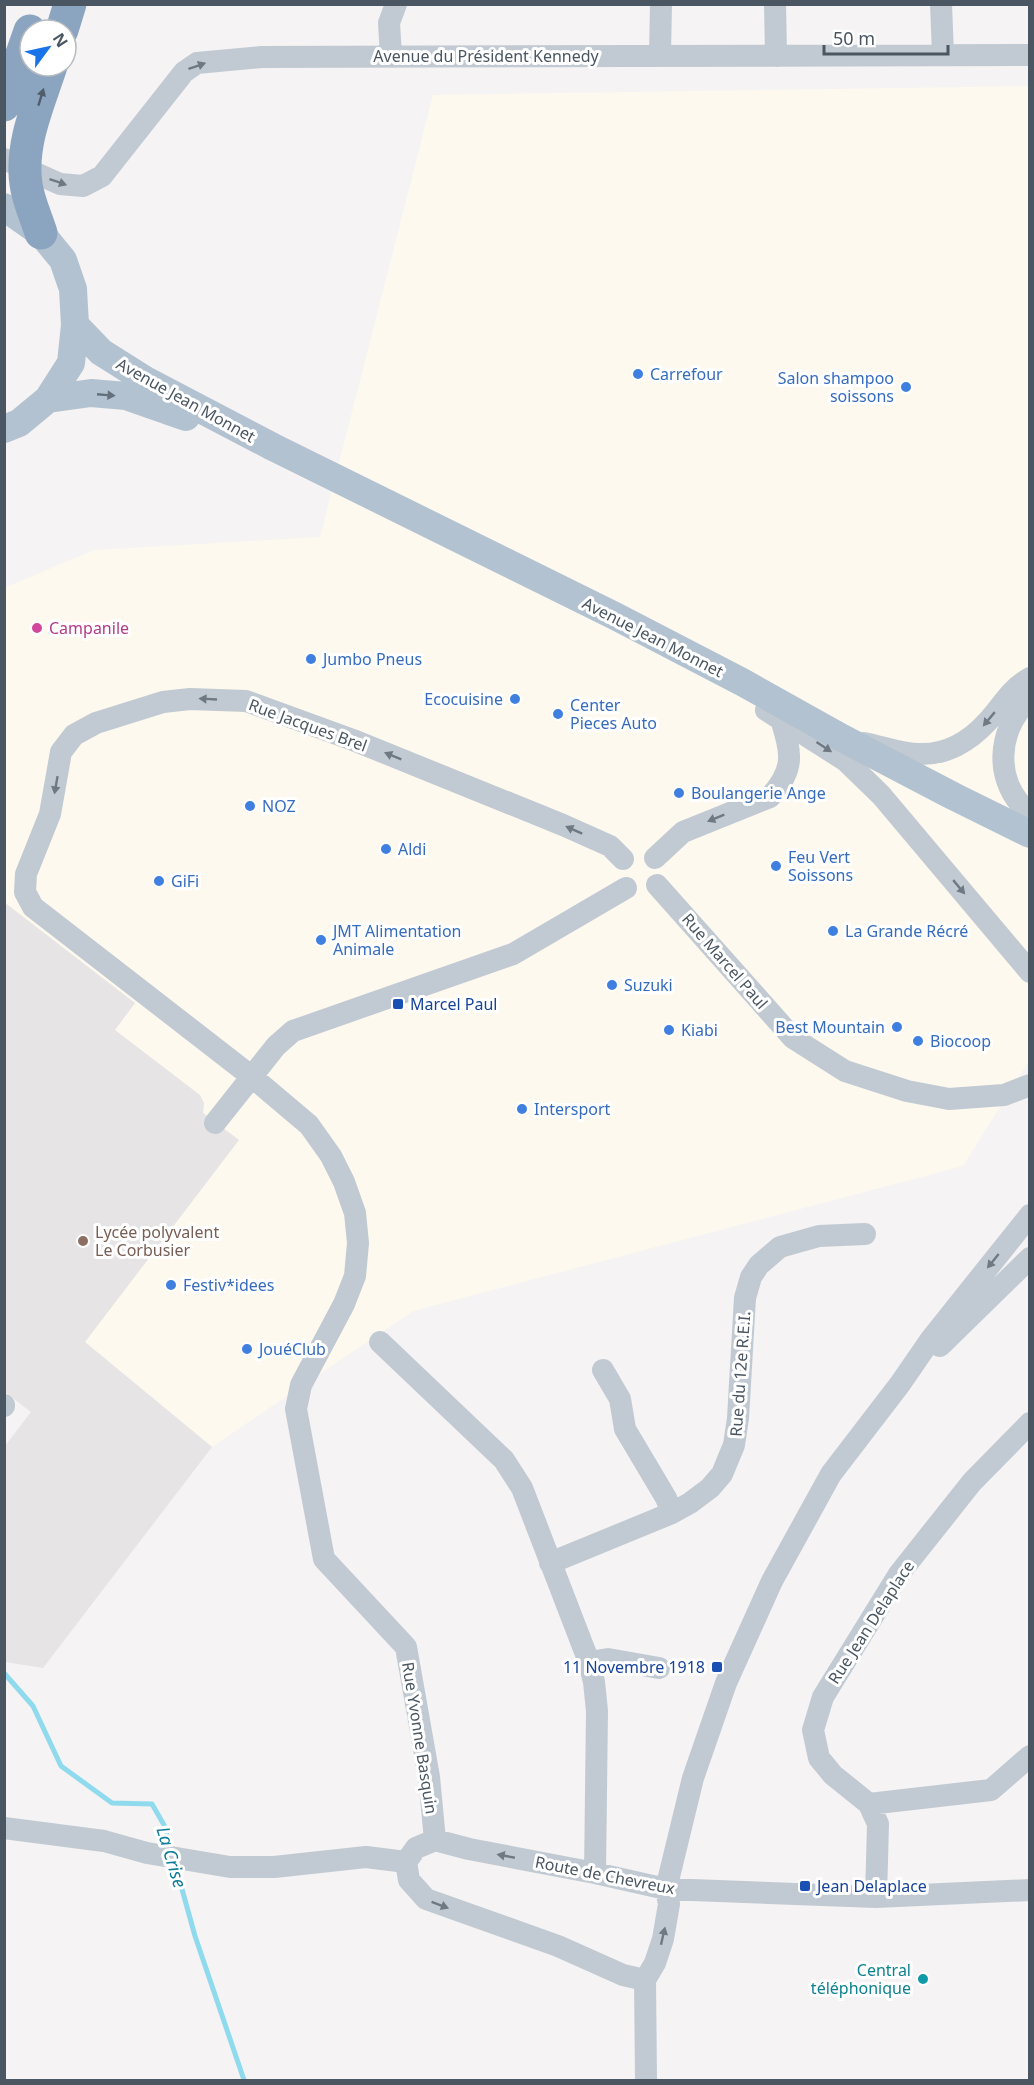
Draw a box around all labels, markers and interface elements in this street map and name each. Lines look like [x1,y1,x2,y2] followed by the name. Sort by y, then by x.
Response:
[18,18,78,78] north arrow
[824,18,948,56] scale bar
[833,26,875,50] text: 50 m
[48,28,73,51] text: N
[373,45,600,67] street label: Avenue du Président Kennedy
[189,60,207,70] one-way arrow
[37,88,46,106] one-way arrow
[49,178,67,187] one-way arrow
[113,353,260,447] street label: Avenue Jean Monnet
[650,363,723,385] place label: Carrefour
[631,367,645,381] marker: Carrefour
[778,367,894,407] place label: Salon shampoo soissons
[899,380,913,394] marker: Salon shampoo soissons
[97,390,116,399] one-way arrow
[579,592,727,682] street label: Avenue Jean Monnet
[49,617,129,639] place label: Campanile
[30,621,44,635] marker: Campanile
[321,648,422,670] place label: Jumbo Pneus
[304,652,318,666] marker: Jumbo Pneus
[424,688,503,710] place label: Ecocuisine
[508,692,522,706] marker: Ecocuisine
[246,693,370,757] street label: Rue Jacques Brel
[570,694,657,734] place label: Center Pieces Auto
[199,695,218,704] one-way arrow
[551,707,565,721] marker: Center Pieces Auto
[982,711,995,727] one-way arrow
[816,742,833,753] one-way arrow
[384,751,402,761] one-way arrow
[51,775,60,794] one-way arrow
[691,782,826,804] place label: Boulangerie Ange
[672,786,686,800] marker: Boulangerie Ange
[262,795,296,817] place label: NOZ
[243,799,257,813] marker: NOZ
[707,813,725,823] one-way arrow
[565,825,582,834] one-way arrow
[398,838,426,860] place label: Aldi
[379,842,393,856] marker: Aldi
[788,846,853,886] place label: Feu Vert Soissons
[769,859,783,873] marker: Feu Vert Soissons
[171,870,199,892] place label: GiFi
[152,874,166,888] marker: GiFi
[952,879,965,895] one-way arrow
[677,908,773,1014] street label: Rue Marcel Paul
[331,920,462,960] place label: JMT Alimentation Animale
[845,920,968,942] place label: La Grande Récré
[826,924,840,938] marker: La Grande Récré
[314,933,328,947] marker: JMT Alimentation Animale
[624,974,673,996] place label: Suzuki
[605,978,619,992] marker: Suzuki
[410,993,497,1015] place label: Marcel Paul
[391,997,405,1011] marker: Marcel Paul
[775,1016,885,1038] place label: Best Mountain
[681,1019,718,1041] place label: Kiabi
[890,1020,904,1034] marker: Best Mountain
[662,1023,676,1037] marker: Kiabi
[930,1030,991,1052] place label: Biocoop
[911,1034,925,1048] marker: Biocoop
[534,1098,611,1120] place label: Intersport
[515,1102,529,1116] marker: Intersport
[95,1221,219,1261] place label: Lycée polyvalent Le Corbusier
[76,1234,90,1248] marker: Lycée polyvalent Le Corbusier
[987,1253,1000,1268] one-way arrow
[183,1274,275,1296] place label: Festiv*idees
[164,1278,178,1292] marker: Festiv*idees
[725,1311,755,1437] street label: Rue du 12e R.E.I.
[257,1338,326,1360] place label: JouéClub
[240,1342,254,1356] marker: JouéClub
[823,1556,919,1688] street label: Rue Jean Delaplace
[563,1656,705,1678] place label: 11 Novembre 1918
[397,1660,443,1816] street label: Rue Yvonne Basquin
[710,1660,724,1674] marker: 11 Novembre 1918
[151,1824,193,1890] water label: La Crise
[497,1851,516,1860] one-way arrow
[533,1851,677,1899] street label: Route de Chevreux
[815,1875,927,1897] place label: Jean Delaplace
[798,1879,812,1893] marker: Jean Delaplace
[431,1900,449,1910] one-way arrow
[659,1926,668,1945] one-way arrow
[811,1959,911,1999] place label: Central téléphonique
[916,1972,930,1986] marker: Central téléphonique

